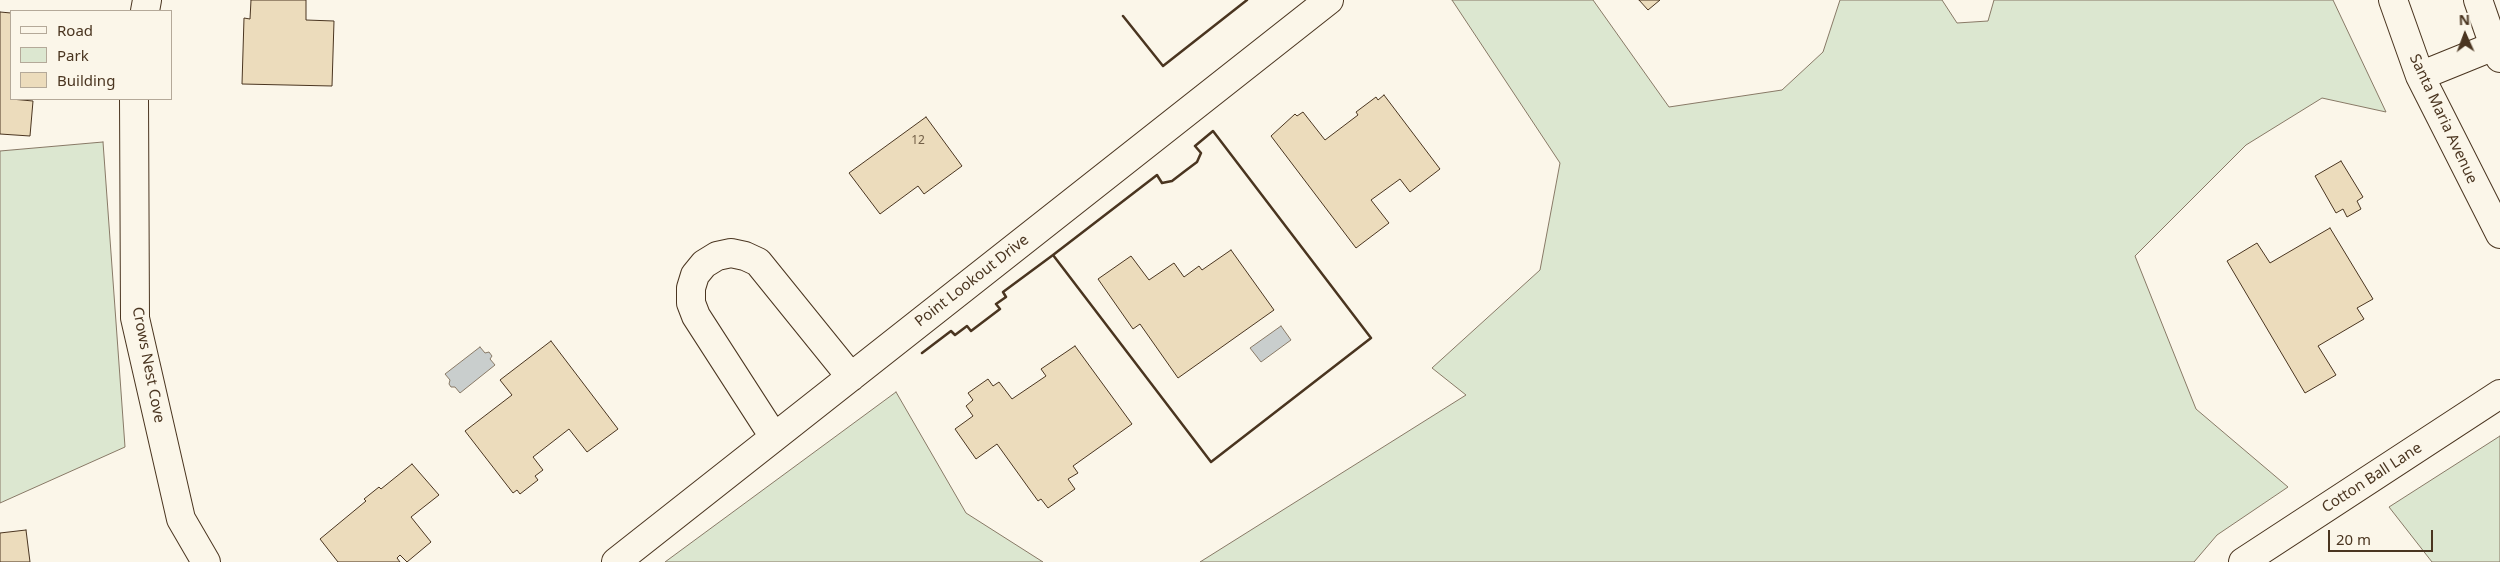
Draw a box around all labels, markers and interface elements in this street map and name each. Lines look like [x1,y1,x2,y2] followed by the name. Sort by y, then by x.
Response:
[10,10,172,100] legend
[2440,10,2490,60] north arrow
[2458,10,2470,29] text: N
[57,20,93,40] text: Road
[57,45,89,65] text: Park
[2405,51,2481,187] street label: Santa Maria Avenue
[57,70,115,90] text: Building
[911,134,925,148] house number: 12
[912,231,1032,331] street label: Point Lookout Drive
[128,306,168,424] street label: Crows Nest Cove
[2319,439,2425,517] street label: Cotton Ball Lane
[2330,520,2435,552] scale bar
[2336,529,2371,549] text: 20 m

